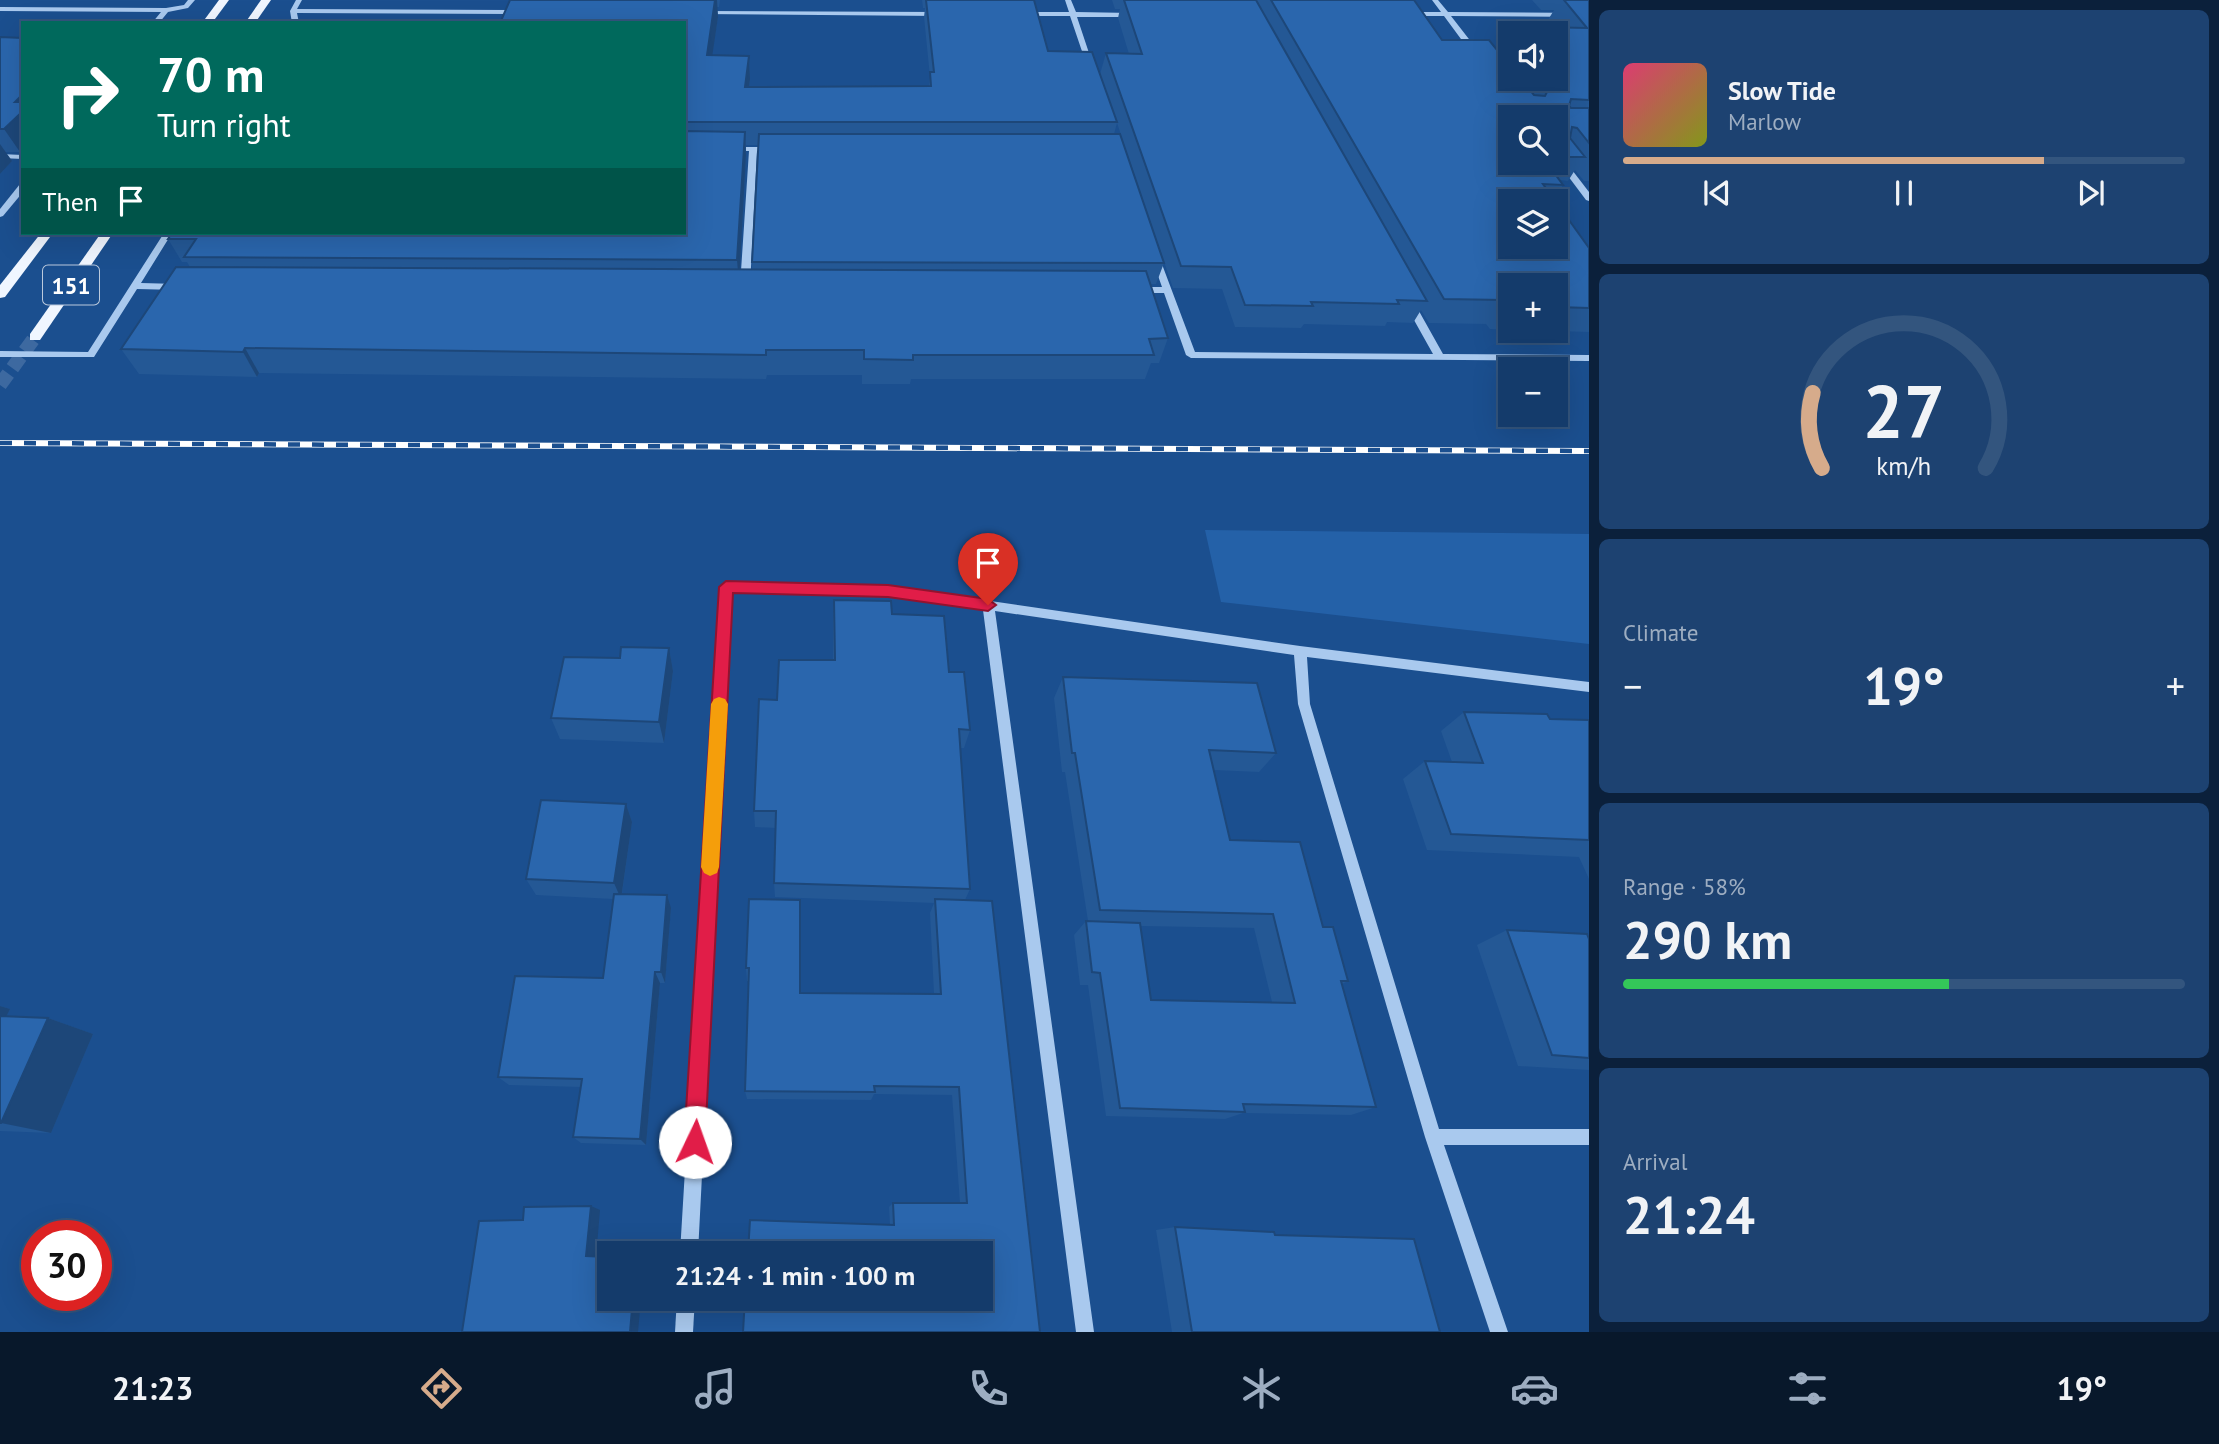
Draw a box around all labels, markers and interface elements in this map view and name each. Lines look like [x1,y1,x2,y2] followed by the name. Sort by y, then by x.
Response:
[1498,21,1568,427] map controls
[1498,21,1568,91] button: sound
[157,42,264,106] text: 70 m
[42,49,133,140] icon: right
[1728,74,1836,107] text: Slow Tide
[157,104,291,146] text: Turn right
[1498,105,1568,175] button: search
[1728,107,1801,136] text: Marlow
[1698,174,1736,212] icon: previous
[1885,174,1923,212] icon: pause
[2072,174,2110,212] icon: next
[112,182,150,220] icon: arrive
[42,185,98,218] text: Then
[1498,189,1568,259] button: layers
[43,266,99,304] road number: 151
[1498,273,1568,343] button: +
[1498,357,1568,427] button: −
[1863,364,1945,458] text: 27
[1877,449,1931,481] text: km/h
[958,533,1018,605] pin
[969,544,1007,582] icon: arrive
[1623,618,1698,647] text: Climate
[1863,652,1945,719] text: 19°
[1623,661,1642,710] text: −
[2166,661,2185,710] text: +
[1623,872,1746,901] text: Range · 58%
[1623,906,1792,973] text: 290 km
[658,1105,732,1179] position arrow
[1623,1147,1687,1176] text: Arrival
[1623,1181,1755,1248] text: 21:24
[21,1220,112,1311] speed limit sign: 30
[675,1259,915,1292] text: 21:24 · 1 min · 100 m
[417,1364,466,1413] icon: directions
[691,1364,740,1413] icon: music
[964,1364,1013,1413] icon: phone
[1237,1364,1286,1413] icon: climate
[1510,1364,1559,1413] icon: car
[1783,1364,1832,1413] icon: filters
[112,1367,193,1409] text: 21:23
[2057,1367,2107,1409] text: 19°

